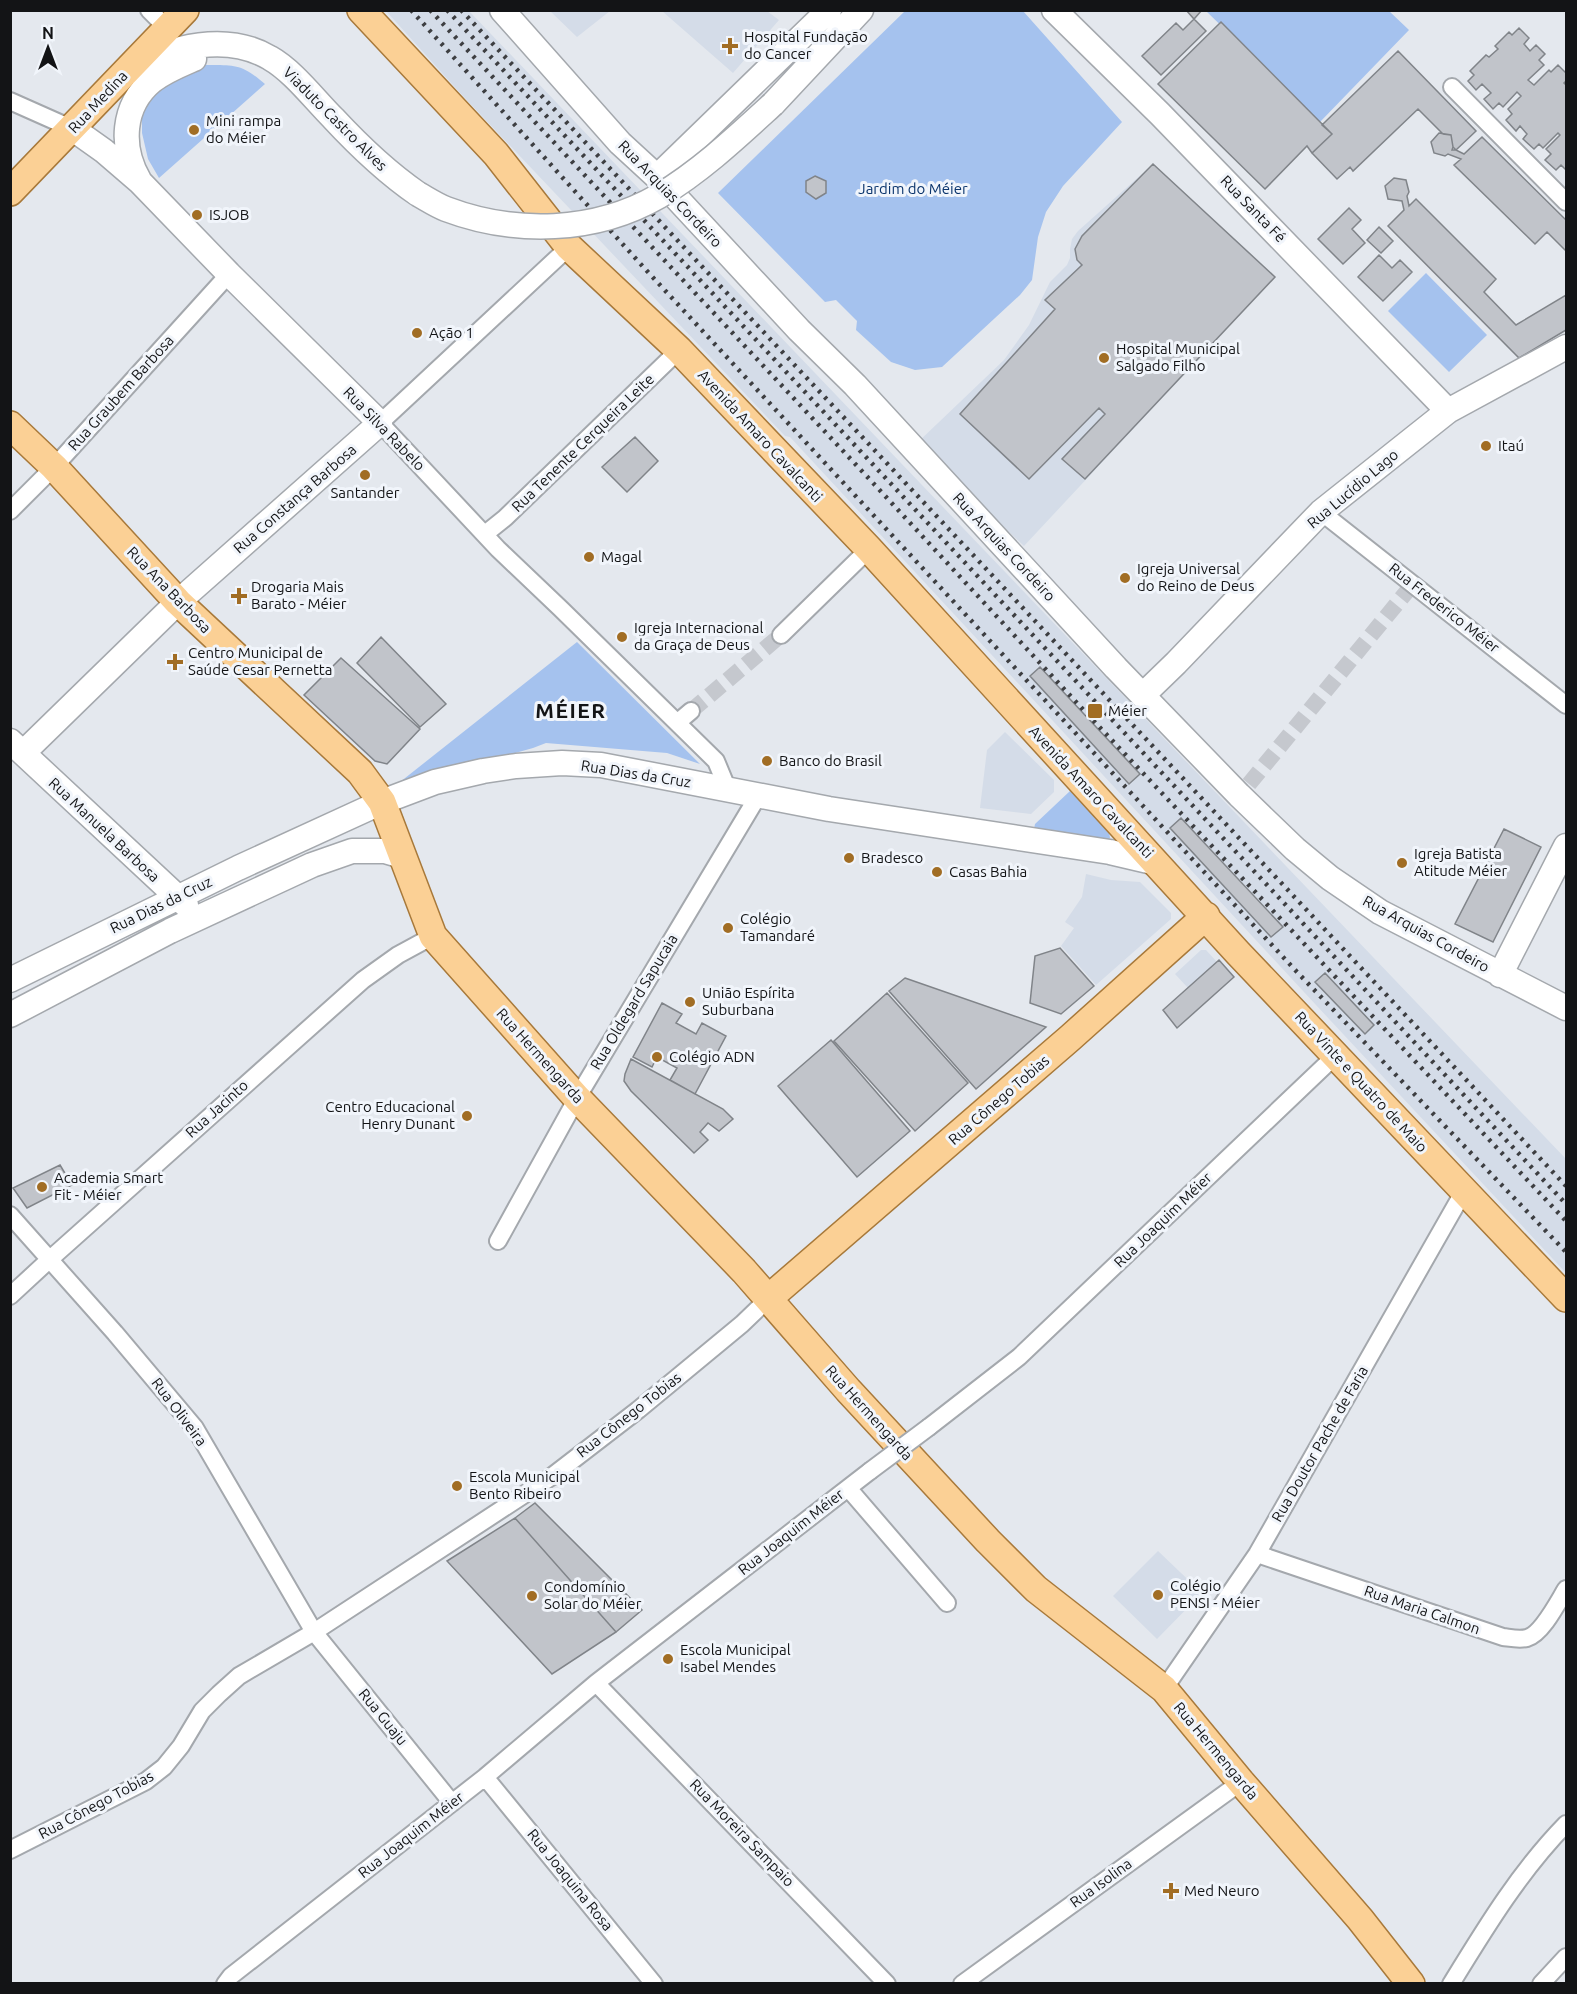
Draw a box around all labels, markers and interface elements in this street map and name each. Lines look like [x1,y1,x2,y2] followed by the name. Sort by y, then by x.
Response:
[18,18,78,78] north arrow
[42,24,54,42] text: N
[744,28,868,62] place label: Hospital Fundação do Cancer
[721,37,739,55] marker: Hospital Fundação do Cancer
[280,63,391,174] street label: Viaduto Castro Alves
[64,67,131,136] street label: Rua Medina
[206,112,281,146] place label: Mini rampa do Méier
[187,123,201,137] marker: Mini rampa do Méier
[615,137,726,251] street label: Rua Arquias Cordeiro
[1217,172,1289,246] street label: Rua Santa Fé
[858,180,968,197] park label: Jardim do Méier
[209,206,249,223] place label: ISJOB
[190,208,204,222] marker: ISJOB
[429,324,474,341] place label: Ação 1
[410,326,424,340] marker: Ação 1
[64,332,177,454] street label: Rua Graubem Barbosa
[1116,340,1240,374] place label: Hospital Municipal Salgado Filho
[1097,351,1111,365] marker: Hospital Municipal Salgado Filho
[695,366,826,505] street label: Avenida Amaro Cavalcanti
[508,370,657,515] street label: Rua Tenente Cerqueira Leite
[340,383,429,474] street label: Rua Silva Rabelo
[1498,437,1524,454] place label: Itaú
[1479,439,1493,453] marker: Itaú
[230,441,359,557] street label: Rua Constança Barbosa
[1304,446,1402,532] street label: Rua Lucídio Lago
[358,468,372,482] marker: Santander
[330,484,400,501] place label: Santander
[950,489,1059,604] street label: Rua Arquias Cordeiro
[124,543,215,636] street label: Rua Ana Barbosa
[601,548,642,565] place label: Magal
[582,550,596,564] marker: Magal
[1386,559,1503,656] street label: Rua Frederico Méier
[1137,560,1254,594] place label: Igreja Universal do Reino de Deus
[1118,571,1132,585] marker: Igreja Universal do Reino de Deus
[251,578,347,612] place label: Drogaria Mais Barato - Méier
[232,589,246,603] marker: Drogaria Mais Barato - Méier
[634,619,763,653] place label: Igreja Internacional da Graça de Deus
[615,630,629,644] marker: Igreja Internacional da Graça de Deus
[188,644,332,678] place label: Centro Municipal de Saúde Cesar Pernetta
[166,653,184,671] marker: Centro Municipal de Saúde Cesar Pernetta
[535,698,607,722] district label: MÉIER
[1086,702,1104,720] marker: Méier
[1108,702,1147,719] place label: Méier
[1026,722,1157,861] street label: Avenida Amaro Cavalcanti
[779,752,882,769] place label: Banco do Brasil
[760,754,774,768] marker: Banco do Brasil
[580,756,692,791] street label: Rua Dias da Cruz
[46,774,163,885] street label: Rua Manuela Barbosa
[1414,845,1507,879] place label: Igreja Batista Atitude Méier
[861,849,923,866] place label: Bradesco
[842,851,856,865] marker: Bradesco
[1395,856,1409,870] marker: Igreja Batista Atitude Méier
[949,863,1027,880] place label: Casas Bahia
[930,865,944,879] marker: Casas Bahia
[107,872,215,937] street label: Rua Dias da Cruz
[1360,892,1492,975] street label: Rua Arquias Cordeiro
[740,910,815,944] place label: Colégio Tamandaré
[721,921,735,935] marker: Colégio Tamandaré
[586,931,681,1072] street label: Rua Oldegard Sapucaia
[702,984,795,1018] place label: União Espírita Suburbana
[683,995,697,1009] marker: União Espírita Suburbana
[493,1005,587,1107] street label: Rua Hermengarda
[1292,1008,1431,1155] street label: Rua Vinte e Quatro de Maio
[669,1048,755,1065] place label: Colégio ADN
[650,1050,664,1064] marker: Colégio ADN
[945,1051,1052,1148] street label: Rua Cônego Tobias
[182,1076,251,1141] street label: Rua Jacinto
[325,1098,455,1132] place label: Centro Educacional Henry Dunant
[460,1109,474,1123] marker: Centro Educacional Henry Dunant
[1110,1168,1215,1271] street label: Rua Joaquim Méier
[54,1169,163,1203] place label: Academia Smart Fit - Méier
[35,1180,49,1194] marker: Academia Smart Fit - Méier
[822,1362,916,1464] street label: Rua Hermengarda
[1268,1363,1371,1525] street label: Rua Doutor Pache de Faria
[573,1369,684,1461] street label: Rua Cônego Tobias
[148,1374,211,1449] street label: Rua Oliveira
[469,1468,580,1502] place label: Escola Municipal Bento Ribeiro
[450,1479,464,1493] marker: Escola Municipal Bento Ribeiro
[735,1485,847,1578] street label: Rua Joaquim Méier
[1170,1577,1260,1611] place label: Colégio PENSI - Méier
[544,1578,642,1612] place label: Condomínio Solar do Méier
[1362,1582,1482,1637] street label: Rua Maria Calmon
[1151,1588,1165,1602] marker: Colégio PENSI - Méier
[525,1589,539,1603] marker: Condomínio Solar do Méier
[680,1641,791,1675] place label: Escola Municipal Isabel Mendes
[661,1652,675,1666] marker: Escola Municipal Isabel Mendes
[356,1685,411,1748] street label: Rua Guaju
[1171,1699,1262,1803] street label: Rua Hermengarda
[35,1767,156,1842] street label: Rua Cônego Tobias
[687,1775,798,1890] street label: Rua Moreira Sampaio
[355,1788,467,1881] street label: Rua Joaquim Méier
[524,1825,617,1934] street label: Rua Joaquina Rosa
[1067,1855,1135,1911] street label: Rua Isolina
[1162,1882,1180,1900] marker: Med Neuro
[1184,1882,1260,1899] place label: Med Neuro

